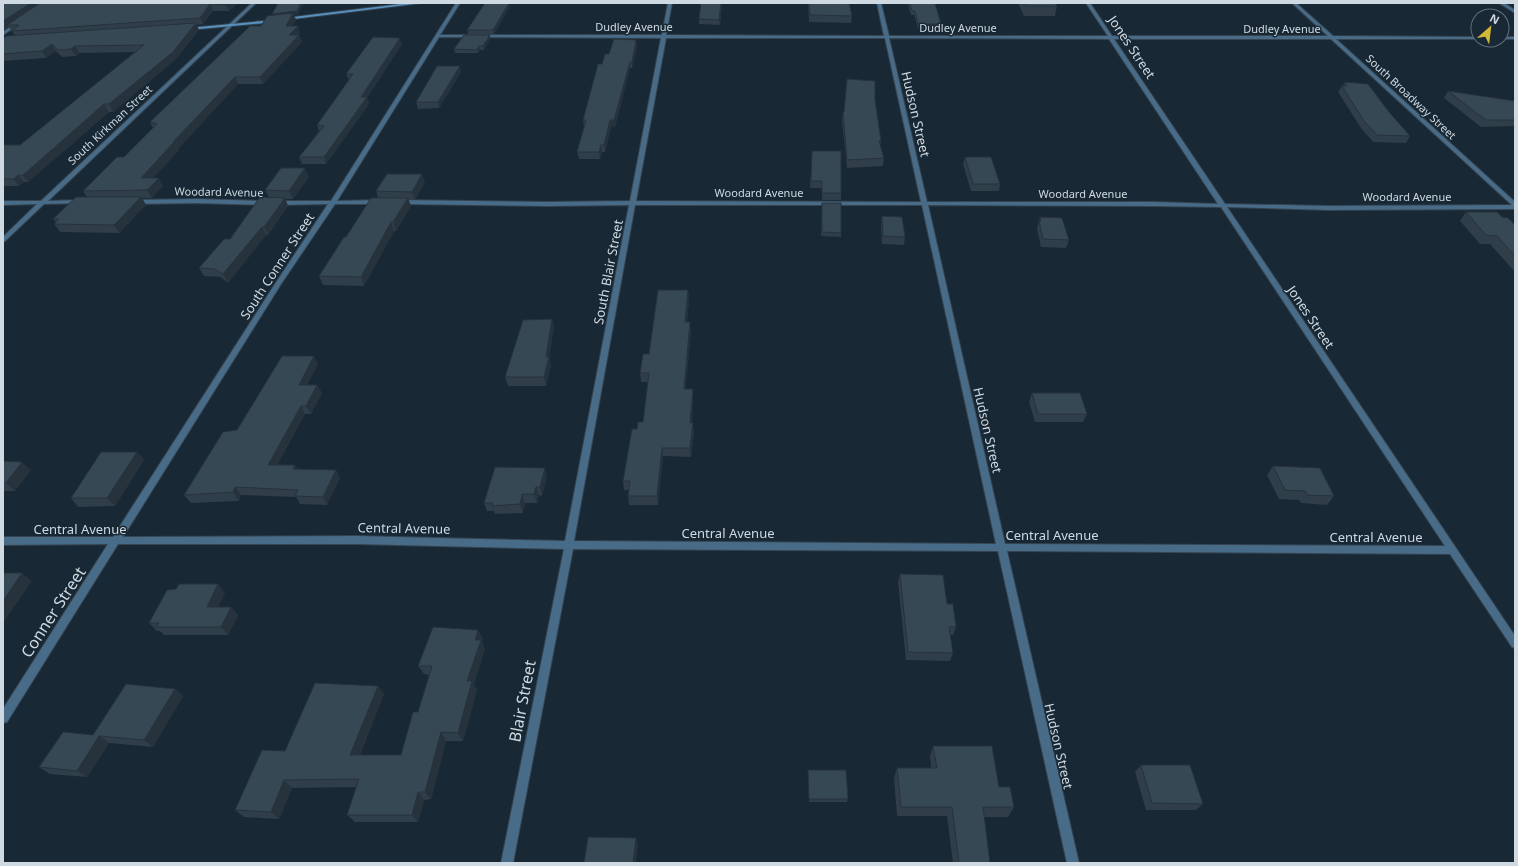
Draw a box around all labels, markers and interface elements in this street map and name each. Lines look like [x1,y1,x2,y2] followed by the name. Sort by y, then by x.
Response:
[1470,8,1510,48] north arrow
[1103,10,1160,82] street label: Jones Street
[1487,10,1502,27] text: N
[595,19,673,34] street label: Dudley Avenue
[919,20,997,35] street label: Dudley Avenue
[1243,21,1321,36] street label: Dudley Avenue
[1363,51,1460,142] street label: South Broadway Street
[897,69,935,159] street label: Hudson Street
[64,82,155,168] street label: South Kirkman Street
[174,183,264,200] street label: Woodard Avenue
[715,185,803,200] street label: Woodard Avenue
[1039,186,1127,201] street label: Woodard Avenue
[1363,189,1451,204] street label: Woodard Avenue
[236,209,318,323] street label: South Conner Street
[589,218,627,326] street label: South Blair Street
[1282,280,1339,352] street label: Jones Street
[969,385,1007,475] street label: Hudson Street
[357,518,451,538] street label: Central Avenue
[33,520,127,538] street label: Central Avenue
[681,524,775,542] street label: Central Avenue
[1005,526,1099,544] street label: Central Avenue
[1329,528,1423,546] street label: Central Avenue
[15,562,91,662] street label: Conner Street
[503,658,541,744] street label: Blair Street
[1040,701,1078,791] street label: Hudson Street

